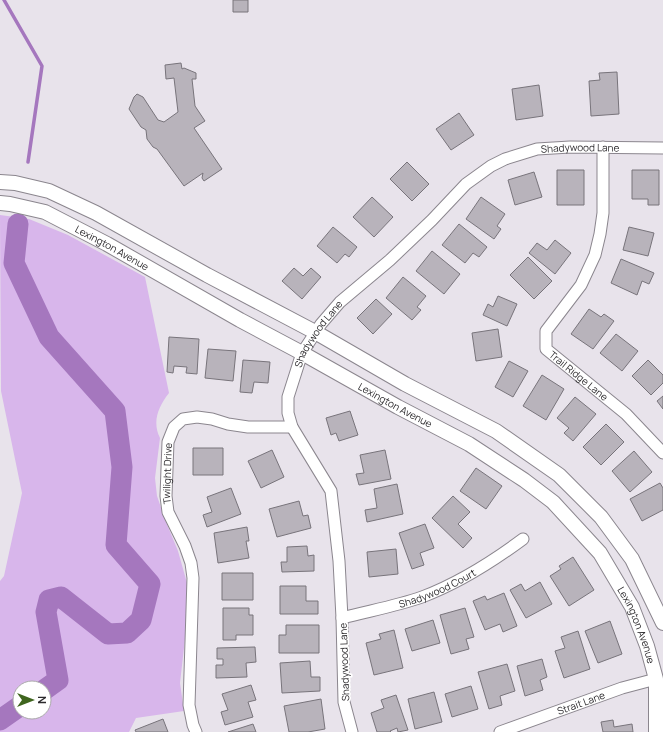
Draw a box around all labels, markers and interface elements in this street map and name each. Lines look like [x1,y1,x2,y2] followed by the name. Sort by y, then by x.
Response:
[540,140,620,156] street label: Shadywood Lane
[73,222,152,274] street label: Lexington Avenue
[291,297,346,369] street label: Shadywood Lane
[546,348,611,404] street label: Trail Ridge Lane
[356,379,435,431] street label: Lexington Avenue
[159,442,175,505] street label: Twilight Drive
[397,565,478,611] street label: Shadywood Court
[614,584,658,665] street label: Lexington Avenue
[336,622,352,701] street label: Shadywood Lane
[12,680,52,720] north arrow
[555,688,607,718] street label: Strait Lane
[35,696,50,704] text: N

